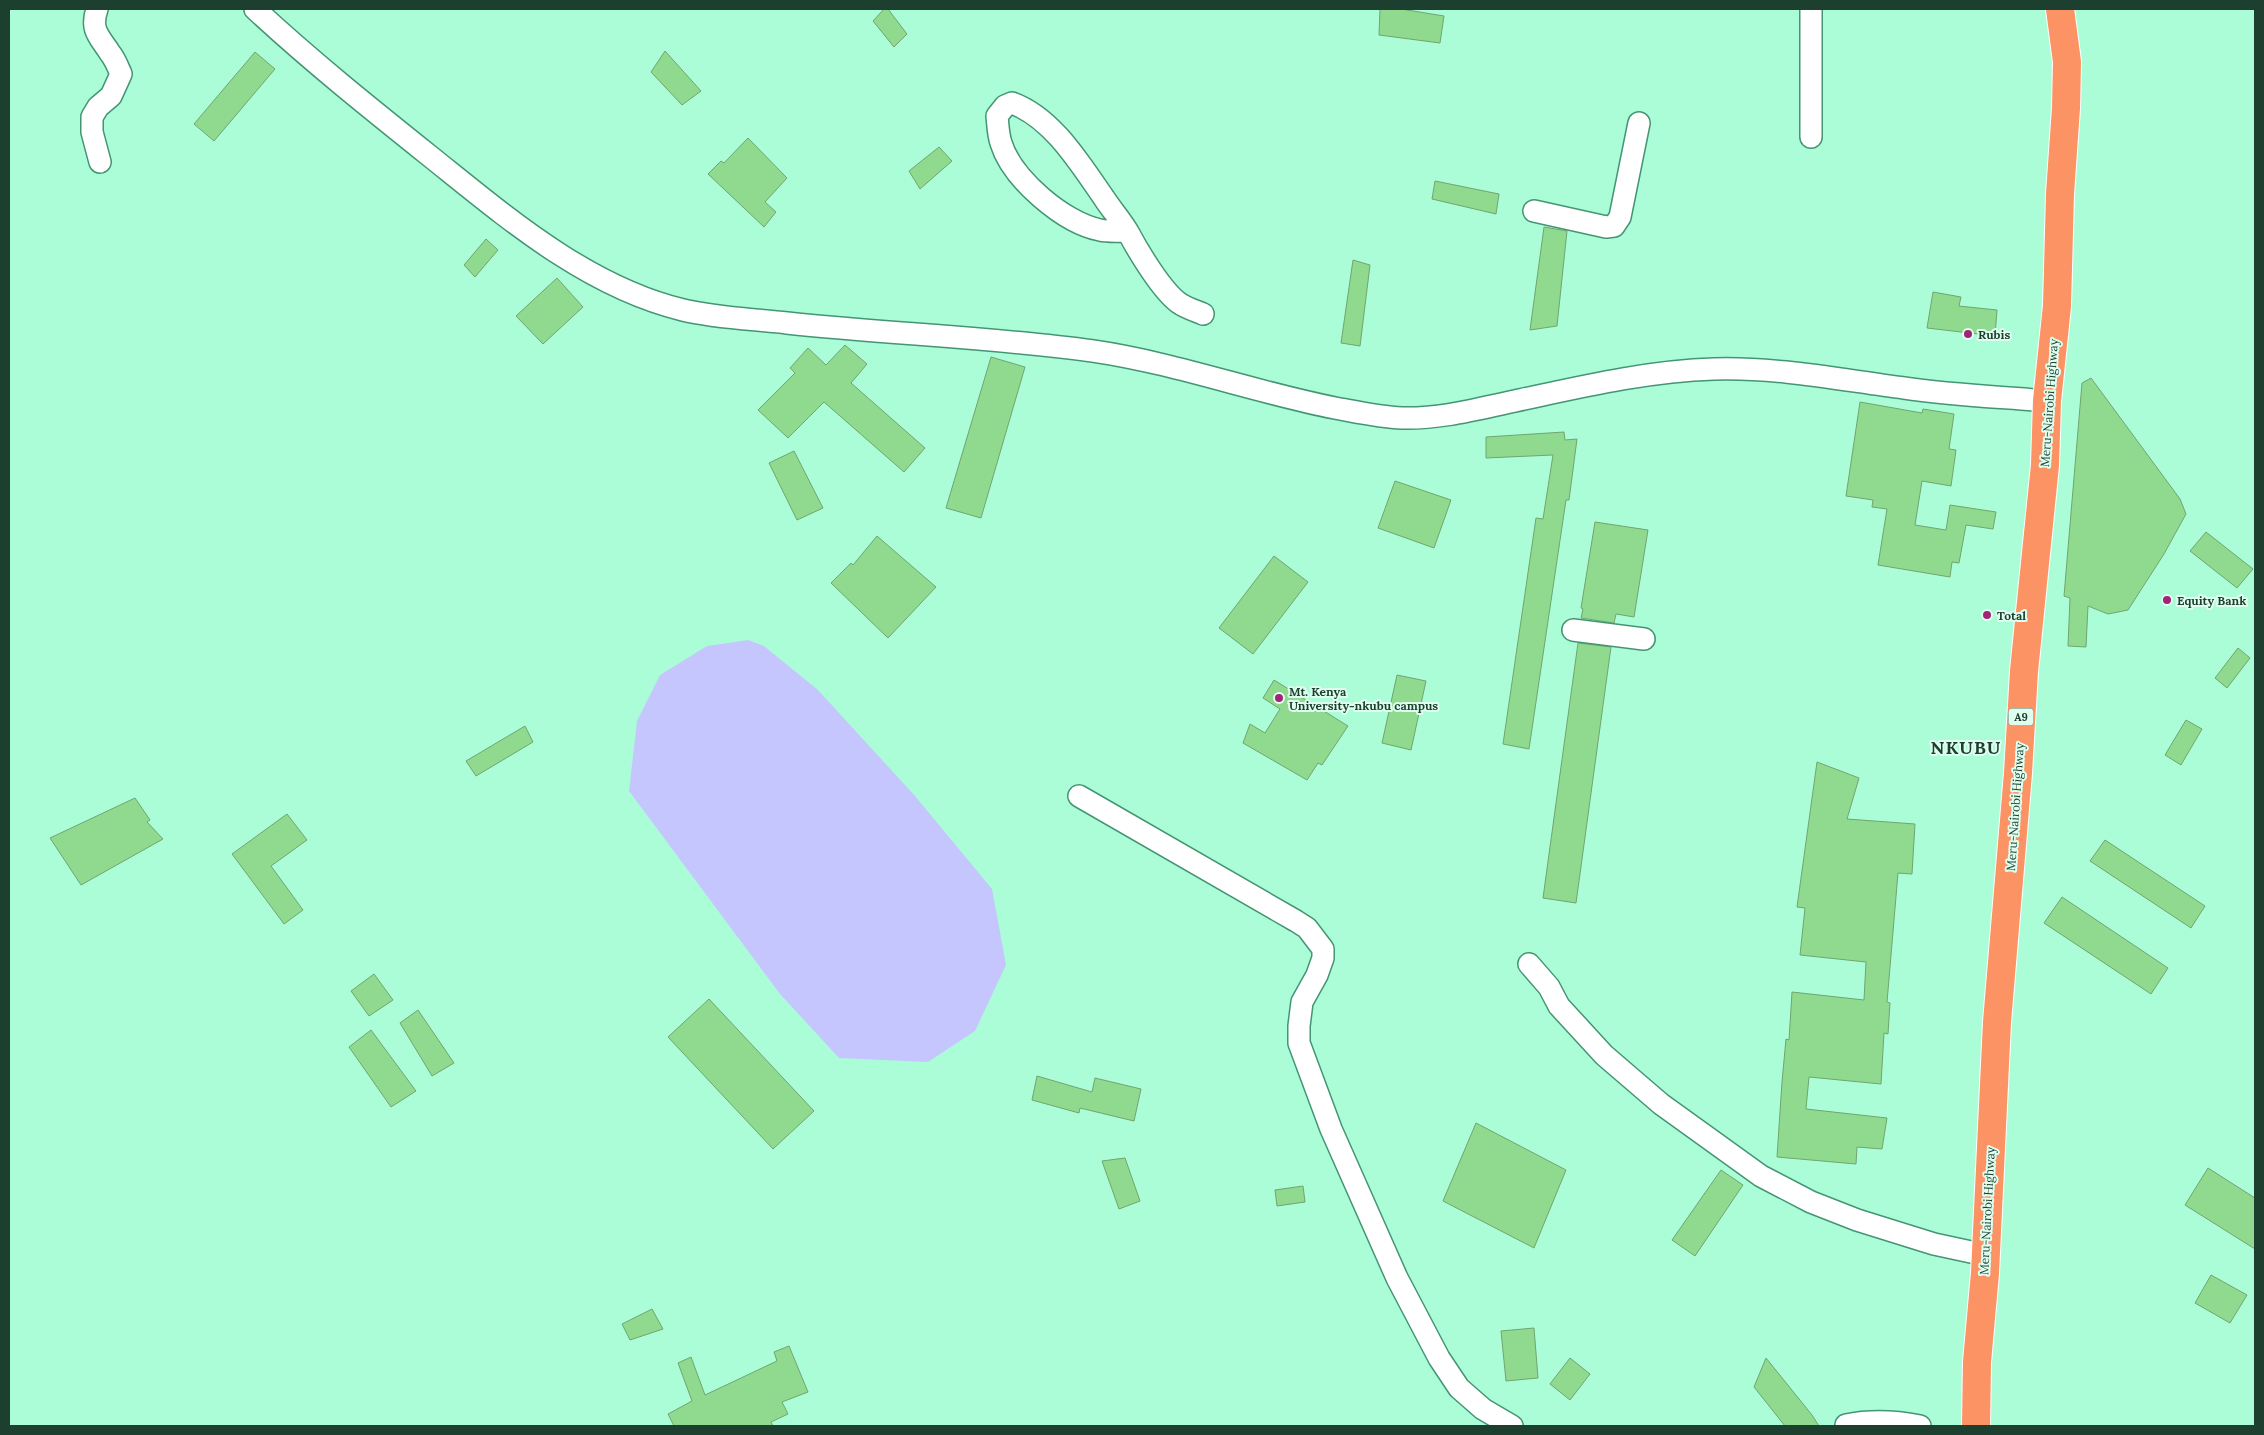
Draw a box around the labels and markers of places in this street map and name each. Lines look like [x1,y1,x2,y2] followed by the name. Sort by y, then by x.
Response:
[1978,327,2010,342] place label: Rubis
[1962,328,1974,340] marker: Rubis
[2177,593,2246,608] place label: Equity Bank
[2161,594,2173,606] marker: Equity Bank
[1997,608,2026,623] place label: Total
[1981,609,1993,621] marker: Total
[1289,684,1438,713] place label: Mt. Kenya University-nkubu campus
[1273,692,1285,704] marker: Mt. Kenya University-nkubu campus

